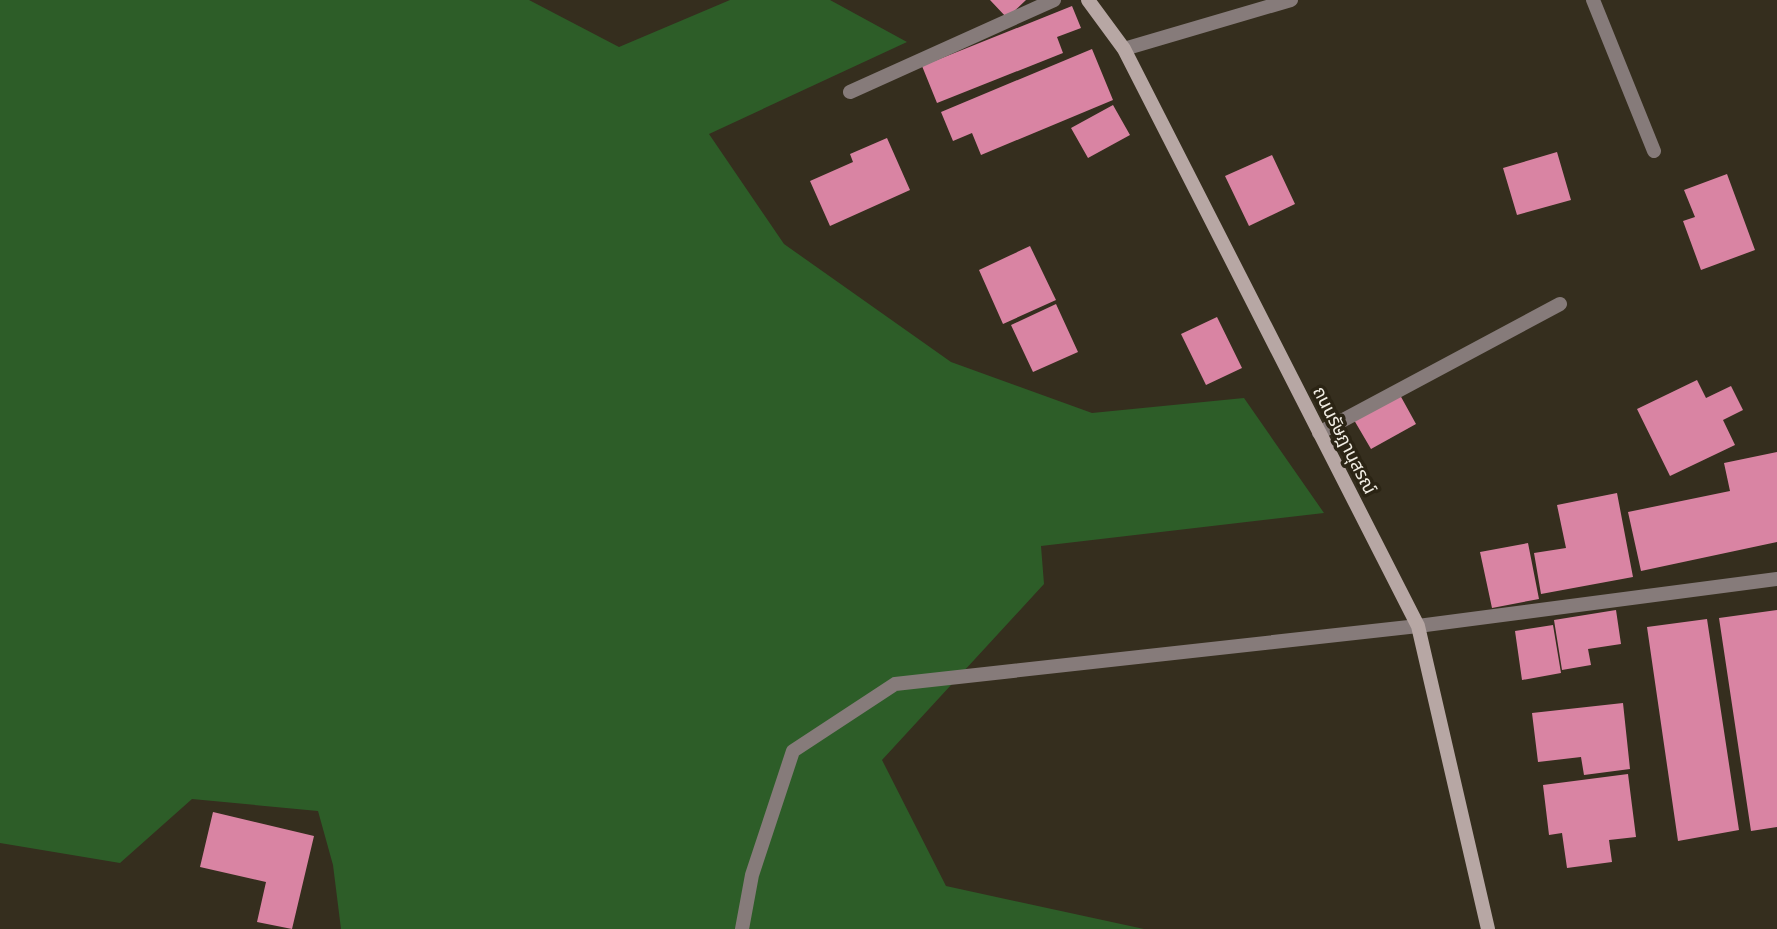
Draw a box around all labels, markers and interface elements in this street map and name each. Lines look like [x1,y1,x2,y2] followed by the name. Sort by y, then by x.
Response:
[1308,383,1381,498] street label: ถนนรัษฎานุสรณ์

